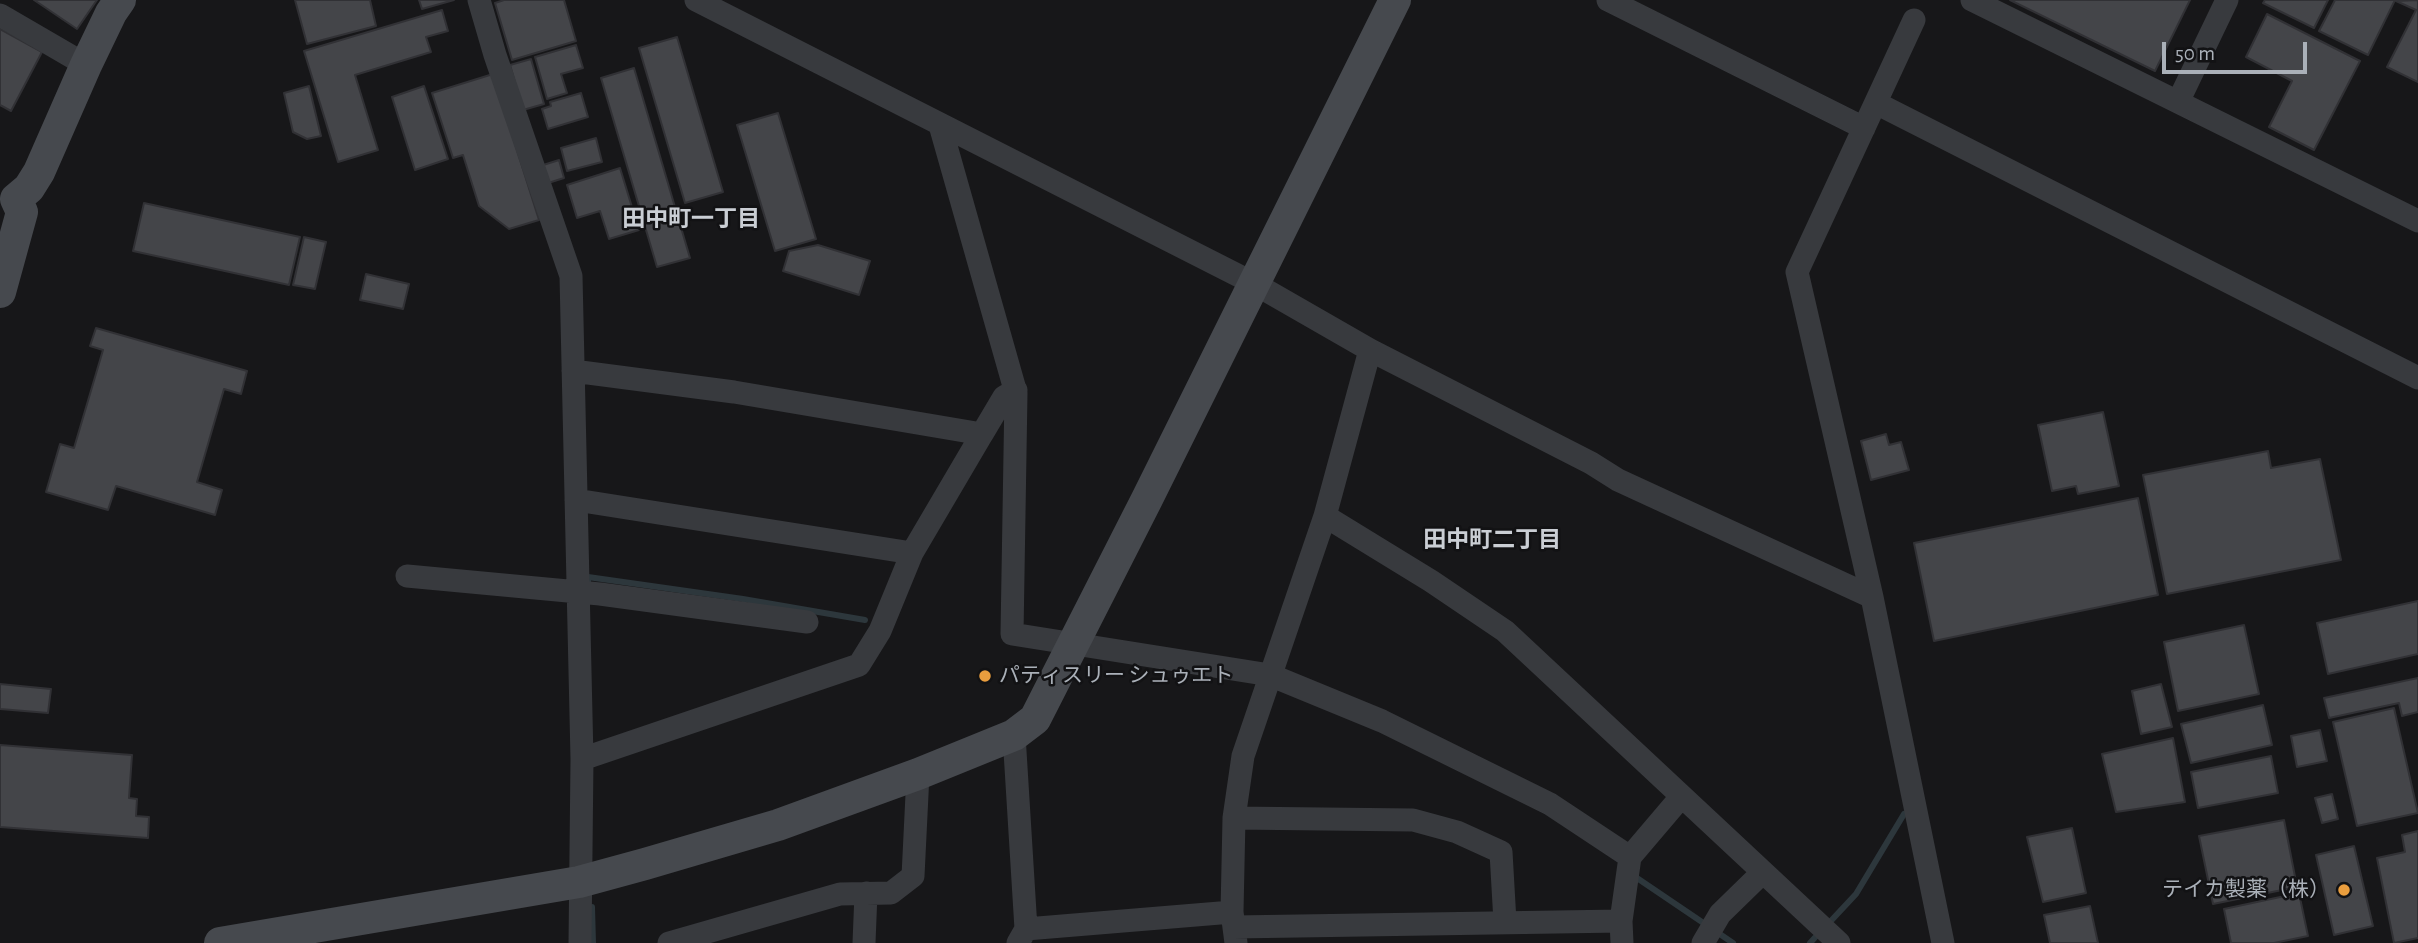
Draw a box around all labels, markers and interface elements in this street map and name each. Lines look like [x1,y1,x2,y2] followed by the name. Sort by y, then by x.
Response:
[2166,28,2311,72] scale bar
[2175,43,2215,64] text: 50 m
[622,205,760,233] district label: 田中町一丁目
[1423,526,1561,554] district label: 田中町二丁目
[999,663,1233,689] place label: パティスリー シュゥエト
[977,668,993,684] marker: パティスリー シュゥエト
[2162,877,2330,903] place label: テイカ製薬（株）
[2336,882,2352,898] marker: テイカ製薬（株）

